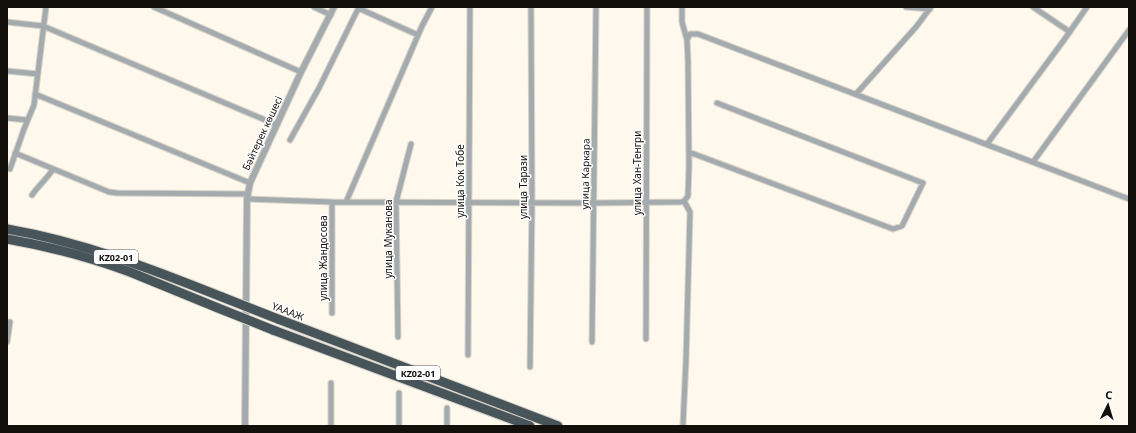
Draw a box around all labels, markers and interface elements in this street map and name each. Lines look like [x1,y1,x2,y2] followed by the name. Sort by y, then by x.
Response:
[239,93,285,173] street label: Бәйтерек көшесі
[630,131,644,215] street label: улица Хан-Тенгри
[577,138,593,210] street label: улица Каркара
[453,144,467,218] street label: улица Кок Тобе
[516,155,530,219] street label: улица Тарази
[381,199,395,279] street label: улица Муканова
[316,215,330,301] street label: улица Жандосова
[94,250,138,264] road number: KZ02-01
[270,299,307,324] street label: ҮАААЖ
[396,366,440,380] road number: KZ02-01
[1088,385,1128,425] north arrow
[1105,387,1113,402] text: С

